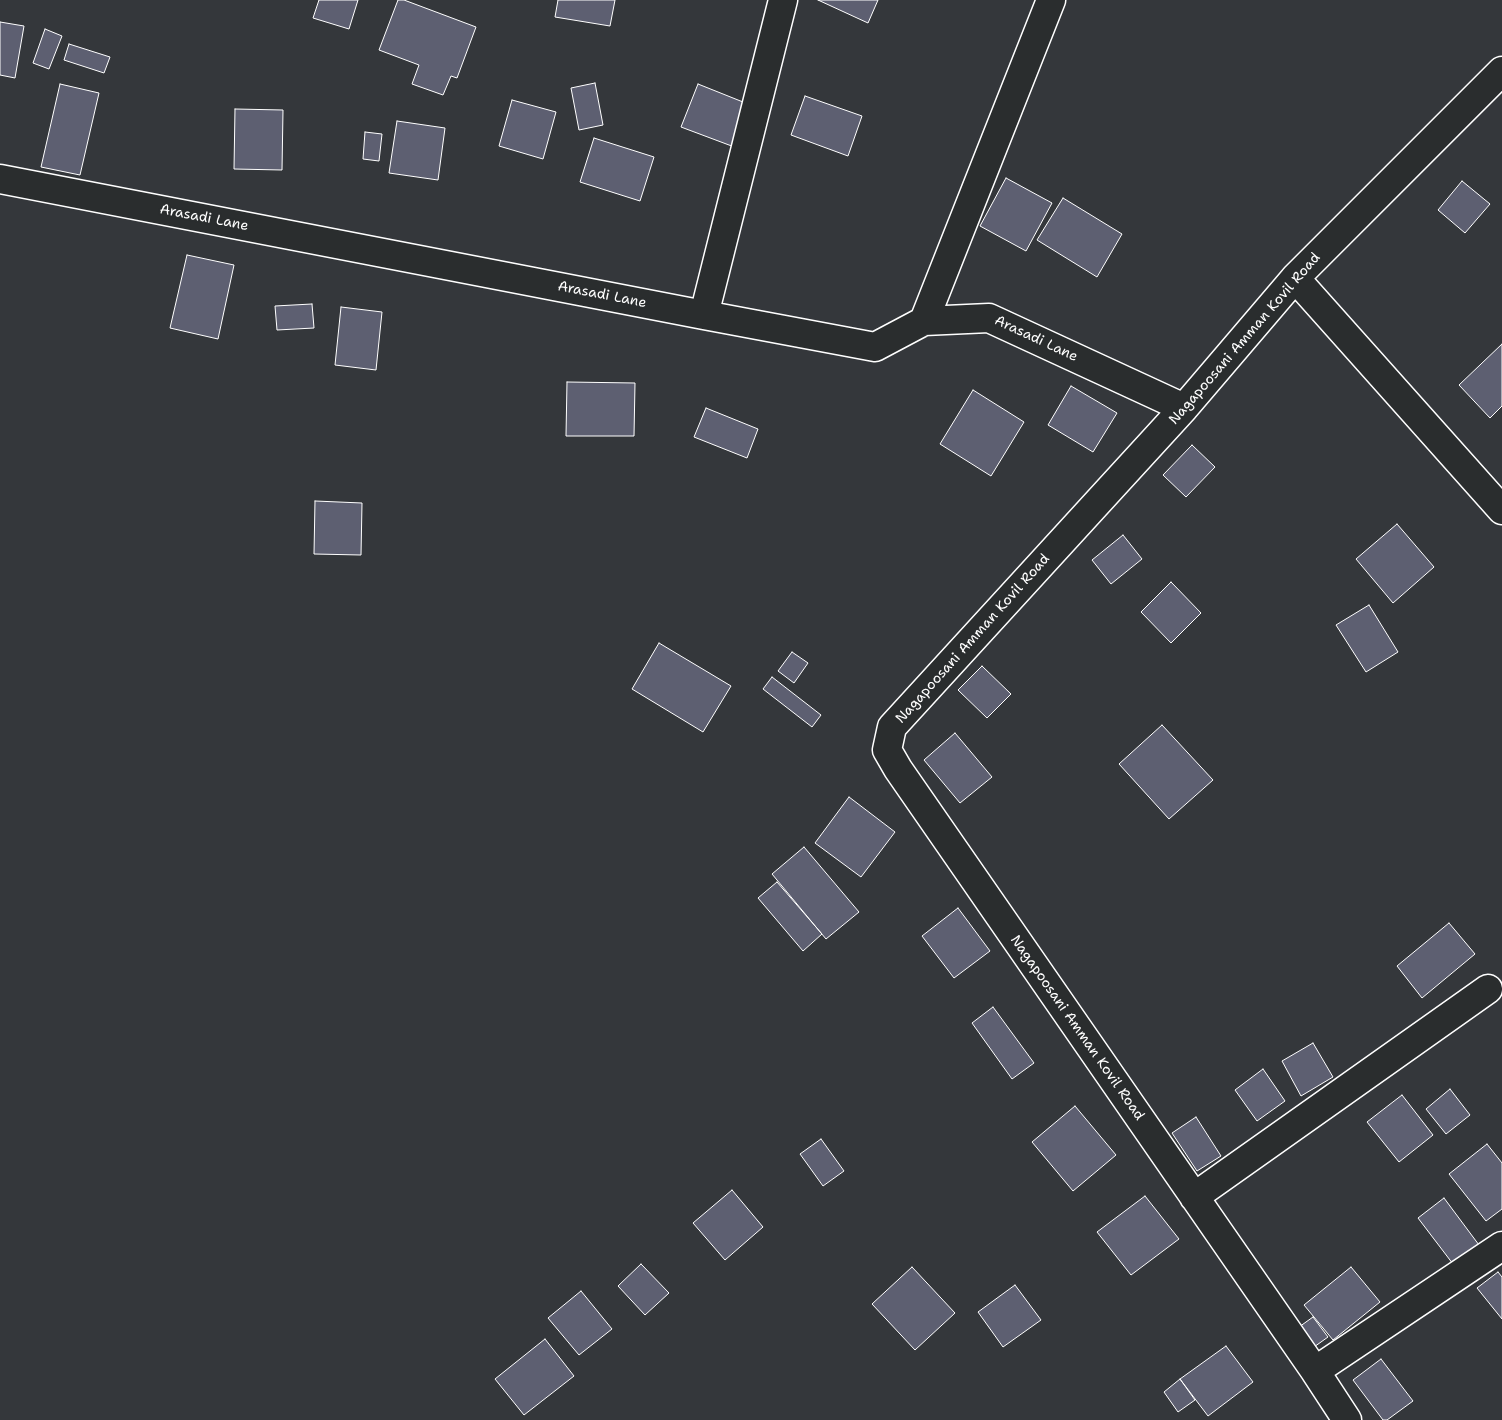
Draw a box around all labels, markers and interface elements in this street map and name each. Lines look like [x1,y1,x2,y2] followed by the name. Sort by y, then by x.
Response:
[158,201,250,235] street label: Arasadi Lane
[1166,250,1324,428] street label: Nagapoosani Amman Kovil Road
[556,278,648,312] street label: Arasadi Lane
[992,312,1080,366] street label: Arasadi Lane
[892,551,1054,727] street label: Nagapoosani Amman Kovil Road
[1006,932,1148,1124] street label: Nagapoosani Amman Kovil Road

